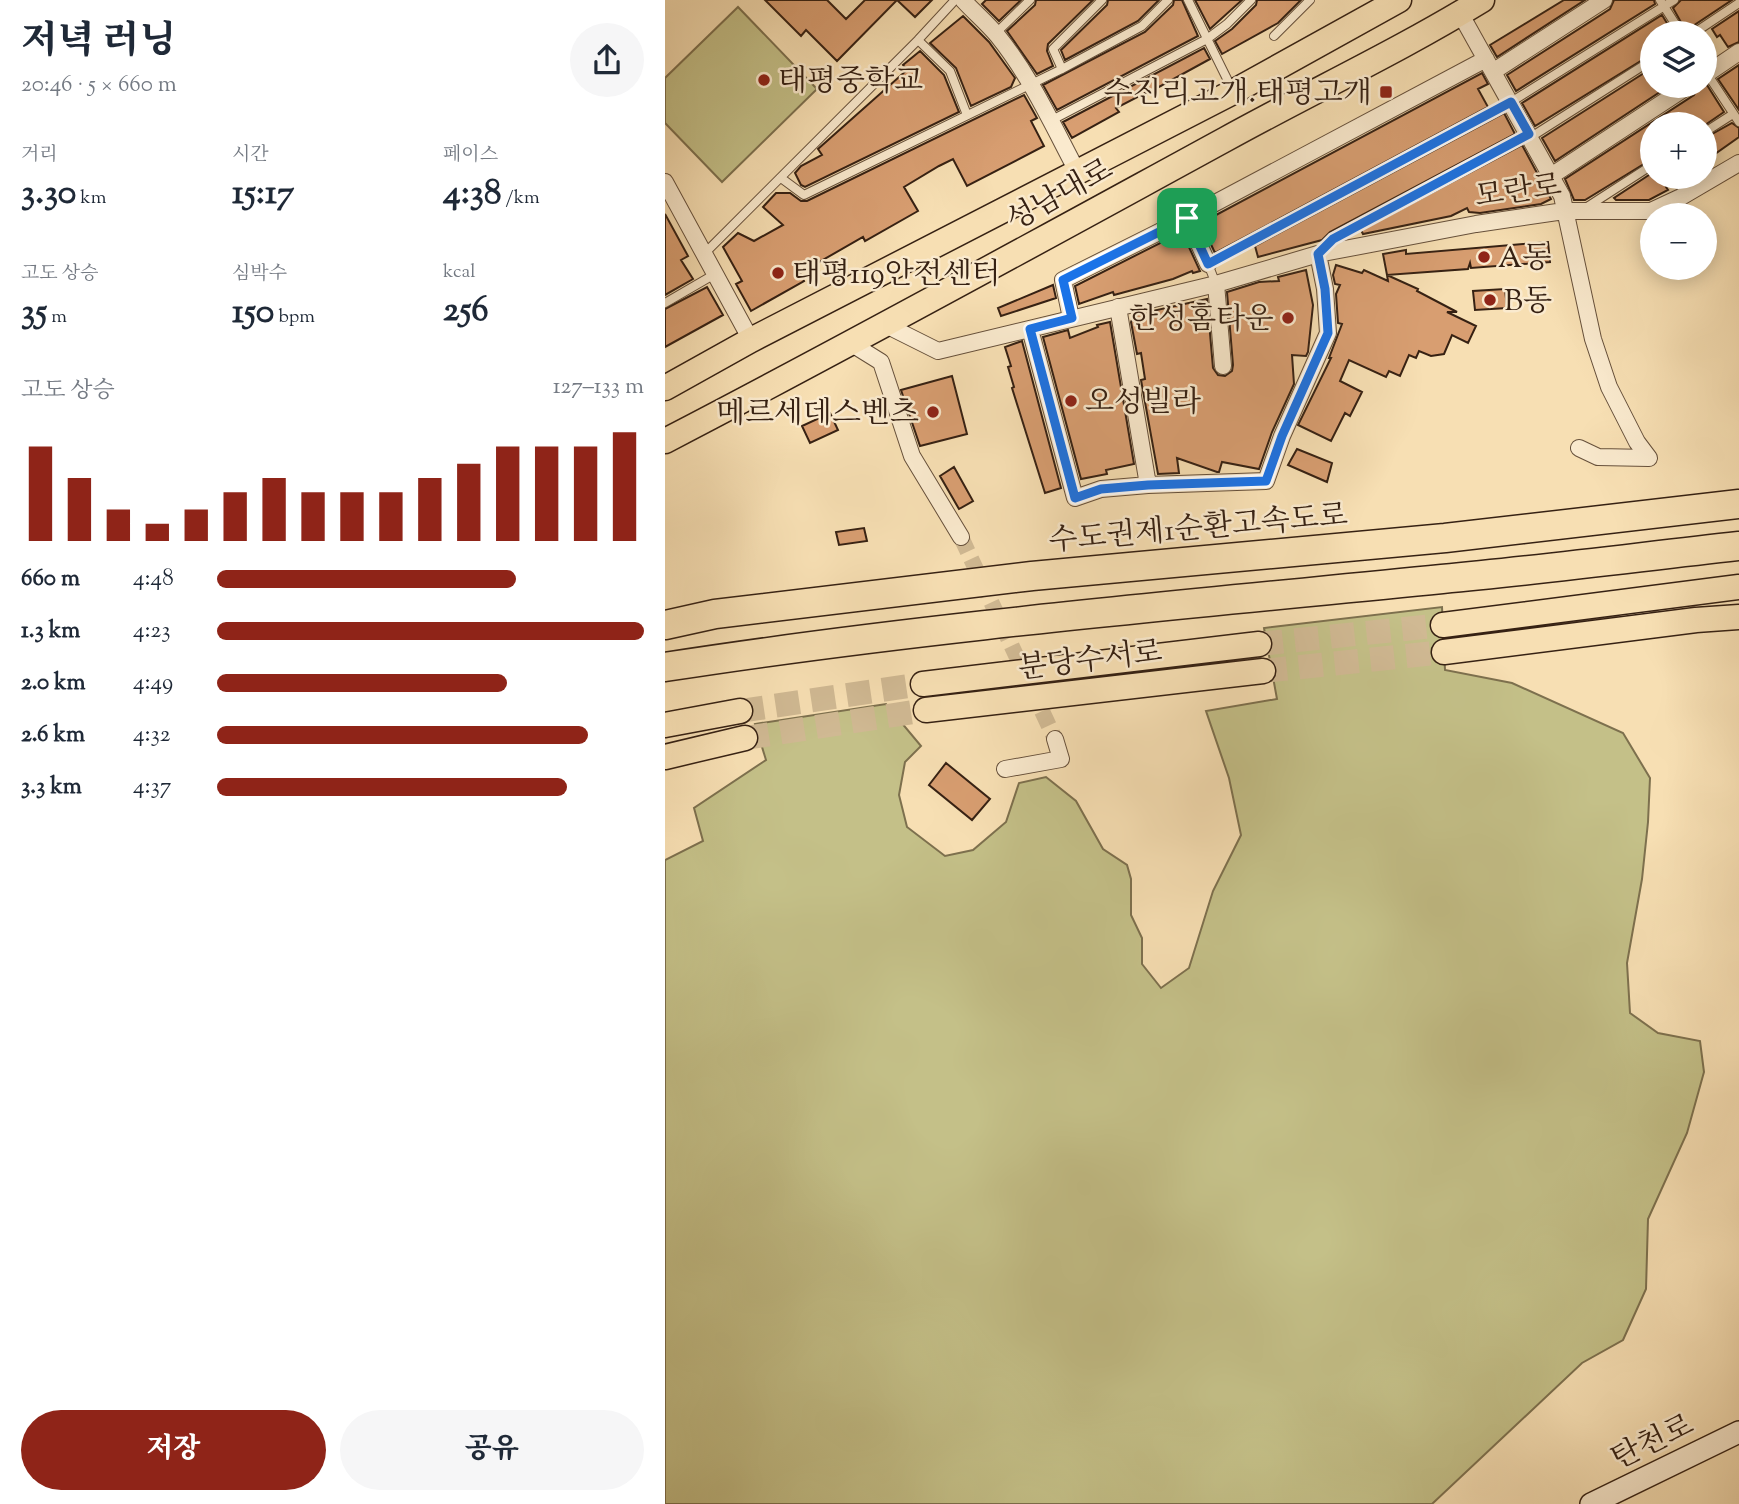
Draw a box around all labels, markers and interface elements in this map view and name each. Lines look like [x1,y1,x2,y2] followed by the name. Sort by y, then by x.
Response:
[21,16,176,70] text: 저녁 러닝
[1640,21,1717,280] map controls
[1640,21,1717,98] button: layers
[570,23,644,97] button: share
[778,61,923,104] place label: 태평중학교
[21,69,177,102] text: 20:46 · 5 × 660 m
[756,72,772,88] marker: 태평중학교
[1104,73,1372,116] place label: 수진리고개.태평고개
[1378,84,1394,100] marker: 수진리고개.태평고개
[1640,112,1717,189] button: +
[21,142,58,169] text: 거리
[232,142,269,169] text: 시간
[443,142,498,169] text: 페이스
[999,149,1121,243] street label: 성남대로
[1472,165,1564,220] street label: 모란로
[21,169,76,220] text: 3.30
[232,169,294,220] text: 15:17
[443,169,501,220] text: 4:38
[76,185,106,212] text: km
[501,185,540,212] text: /km
[1157,188,1217,248] pin
[1168,199,1206,237] icon: arrive
[1640,203,1717,280] button: −
[1498,238,1551,281] place label: A동
[1476,249,1492,265] marker: A동
[792,254,1001,297] place label: 태평119안전센터
[443,259,476,286] text: kcal
[21,261,98,288] text: 고도 상승
[232,261,287,288] text: 심박수
[770,265,786,281] marker: 태평119안전센터
[1504,281,1552,324] place label: B동
[443,286,489,337] text: 256
[21,288,47,339] text: 35
[232,288,274,339] text: 150
[1482,292,1498,308] marker: B동
[1129,299,1274,342] place label: 한성홈타운
[47,304,67,331] text: m
[274,304,315,331] text: bpm
[1280,310,1296,326] marker: 한성홈타운
[553,371,644,404] text: 127–133 m
[21,375,115,408] text: 고도 상승
[1085,382,1201,425] place label: 오성빌라
[716,393,919,436] place label: 메르세데스벤츠
[1063,393,1079,409] marker: 오성빌라
[925,404,941,420] marker: 메르세데스벤츠
[1047,495,1350,564] street label: 수도권제1순환고속도로
[21,563,80,596] text: 660 m
[133,563,174,596] text: 4:48
[21,615,80,648] text: 1.3 km
[133,615,171,648] text: 4:23
[1016,631,1165,692] street label: 분당수서로
[21,667,86,700] text: 2.0 km
[133,667,173,700] text: 4:49
[21,719,85,752] text: 2.6 km
[133,719,171,752] text: 4:32
[21,771,82,804] text: 3.3 km
[133,771,171,804] text: 4:37
[1605,1405,1702,1482] street label: 탄천로
[21,1410,326,1490] button: 저장
[340,1410,644,1490] button: 공유

